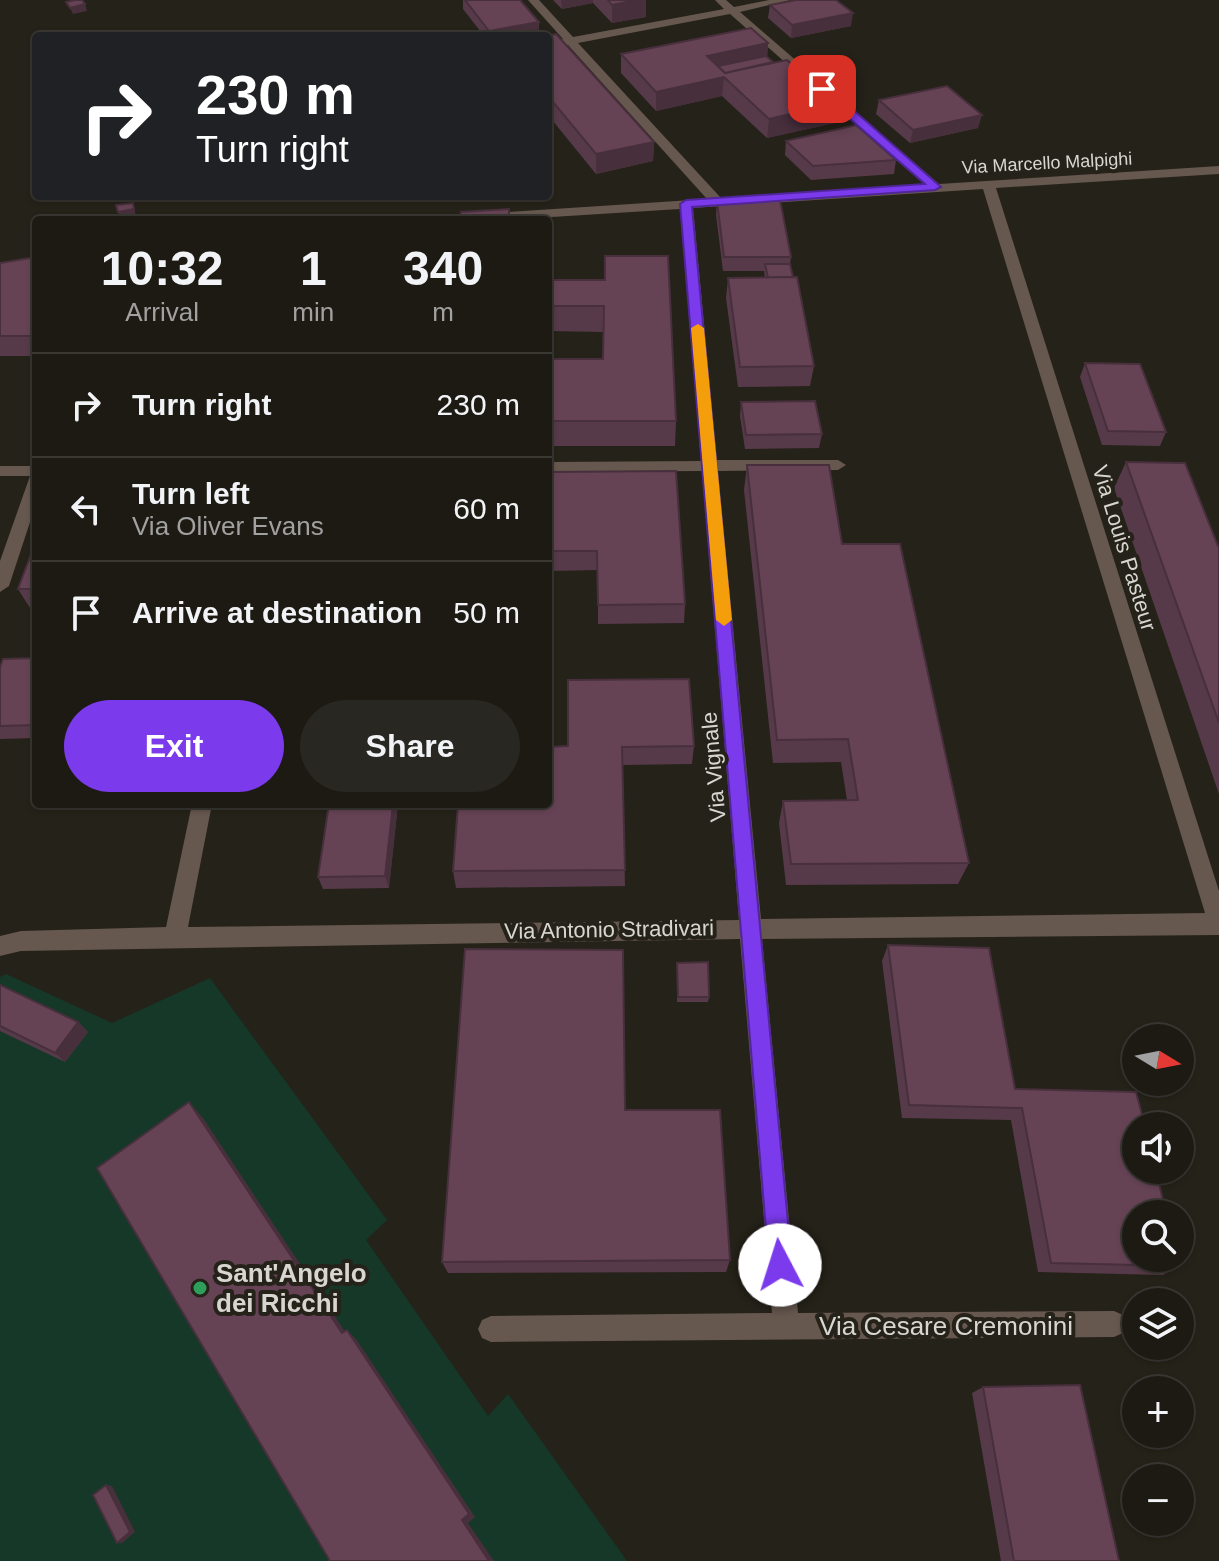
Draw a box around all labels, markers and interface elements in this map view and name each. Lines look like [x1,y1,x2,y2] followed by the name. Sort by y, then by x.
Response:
[788,55,856,123] pin
[196,63,355,126] text: 230 m
[64,64,168,168] icon: right
[800,67,844,111] icon: arrive
[196,129,349,170] text: Turn right
[961,149,1133,177] street label: Via Marcello Malpighi
[101,242,224,295] text: 10:32
[300,242,327,295] text: 1
[403,242,483,295] text: 340
[125,297,199,327] text: Arrival
[292,297,334,327] text: min
[432,297,454,327] text: m
[64,383,108,427] icon: right
[132,388,271,421] text: Turn right
[437,388,520,421] text: 230 m
[1087,462,1162,634] street label: Via Louis Pasteur
[132,477,250,510] text: Turn left
[64,487,108,531] icon: left
[453,492,520,525] text: 60 m
[132,511,324,541] text: Via Oliver Evans
[64,591,108,635] icon: arrive
[132,596,422,629] text: Arrive at destination
[453,596,520,629] text: 50 m
[64,700,284,792] button: Exit
[300,700,520,792] button: Share
[696,711,731,823] street label: Via Vignale
[504,915,714,944] street label: Via Antonio Stradivari
[1122,1024,1194,1096] north arrow
[1122,1024,1194,1536] map controls
[1122,1112,1194,1184] button: sound
[1122,1200,1194,1272] button: search
[738,1223,822,1307] position arrow
[216,1258,367,1318] place label: Sant'Angelo dei Ricchi
[191,1279,209,1297] marker: Sant'Angelo dei Ricchi
[1122,1288,1194,1360] button: layers
[819,1311,1073,1341] street label: Via Cesare Cremonini
[1122,1376,1194,1448] button: +
[1122,1464,1194,1536] button: −

